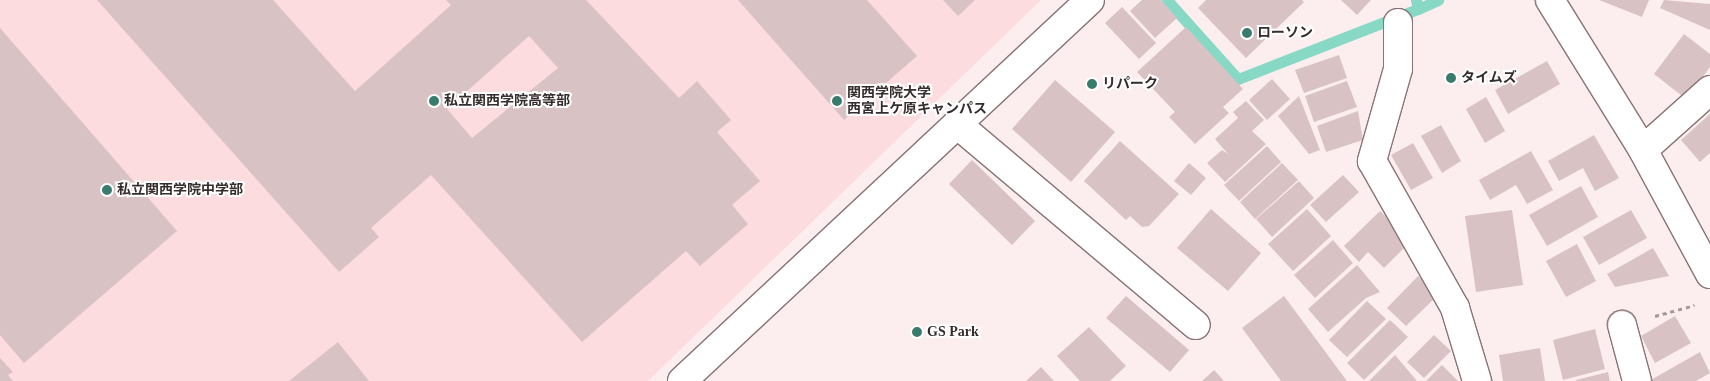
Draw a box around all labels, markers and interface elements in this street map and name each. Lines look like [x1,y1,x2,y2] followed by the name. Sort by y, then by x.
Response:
[1257,25,1313,41] place label: ローソン
[1241,27,1253,39] marker: ローソン
[1461,70,1517,86] place label: タイムズ
[1445,72,1457,84] marker: タイムズ
[1102,76,1158,92] place label: リパーク
[1086,78,1098,90] marker: リパーク
[847,85,987,118] place label: 関西学院大学 西宮上ケ原キャンパス
[444,93,570,109] place label: 私立関西学院高等部
[428,95,440,107] marker: 私立関西学院高等部
[831,95,843,107] marker: 関西学院大学 西宮上ケ原キャンパス
[117,182,243,198] place label: 私立関西学院中学部
[101,184,113,196] marker: 私立関西学院中学部
[927,324,979,340] place label: GS Park
[911,326,923,338] marker: GS Park

